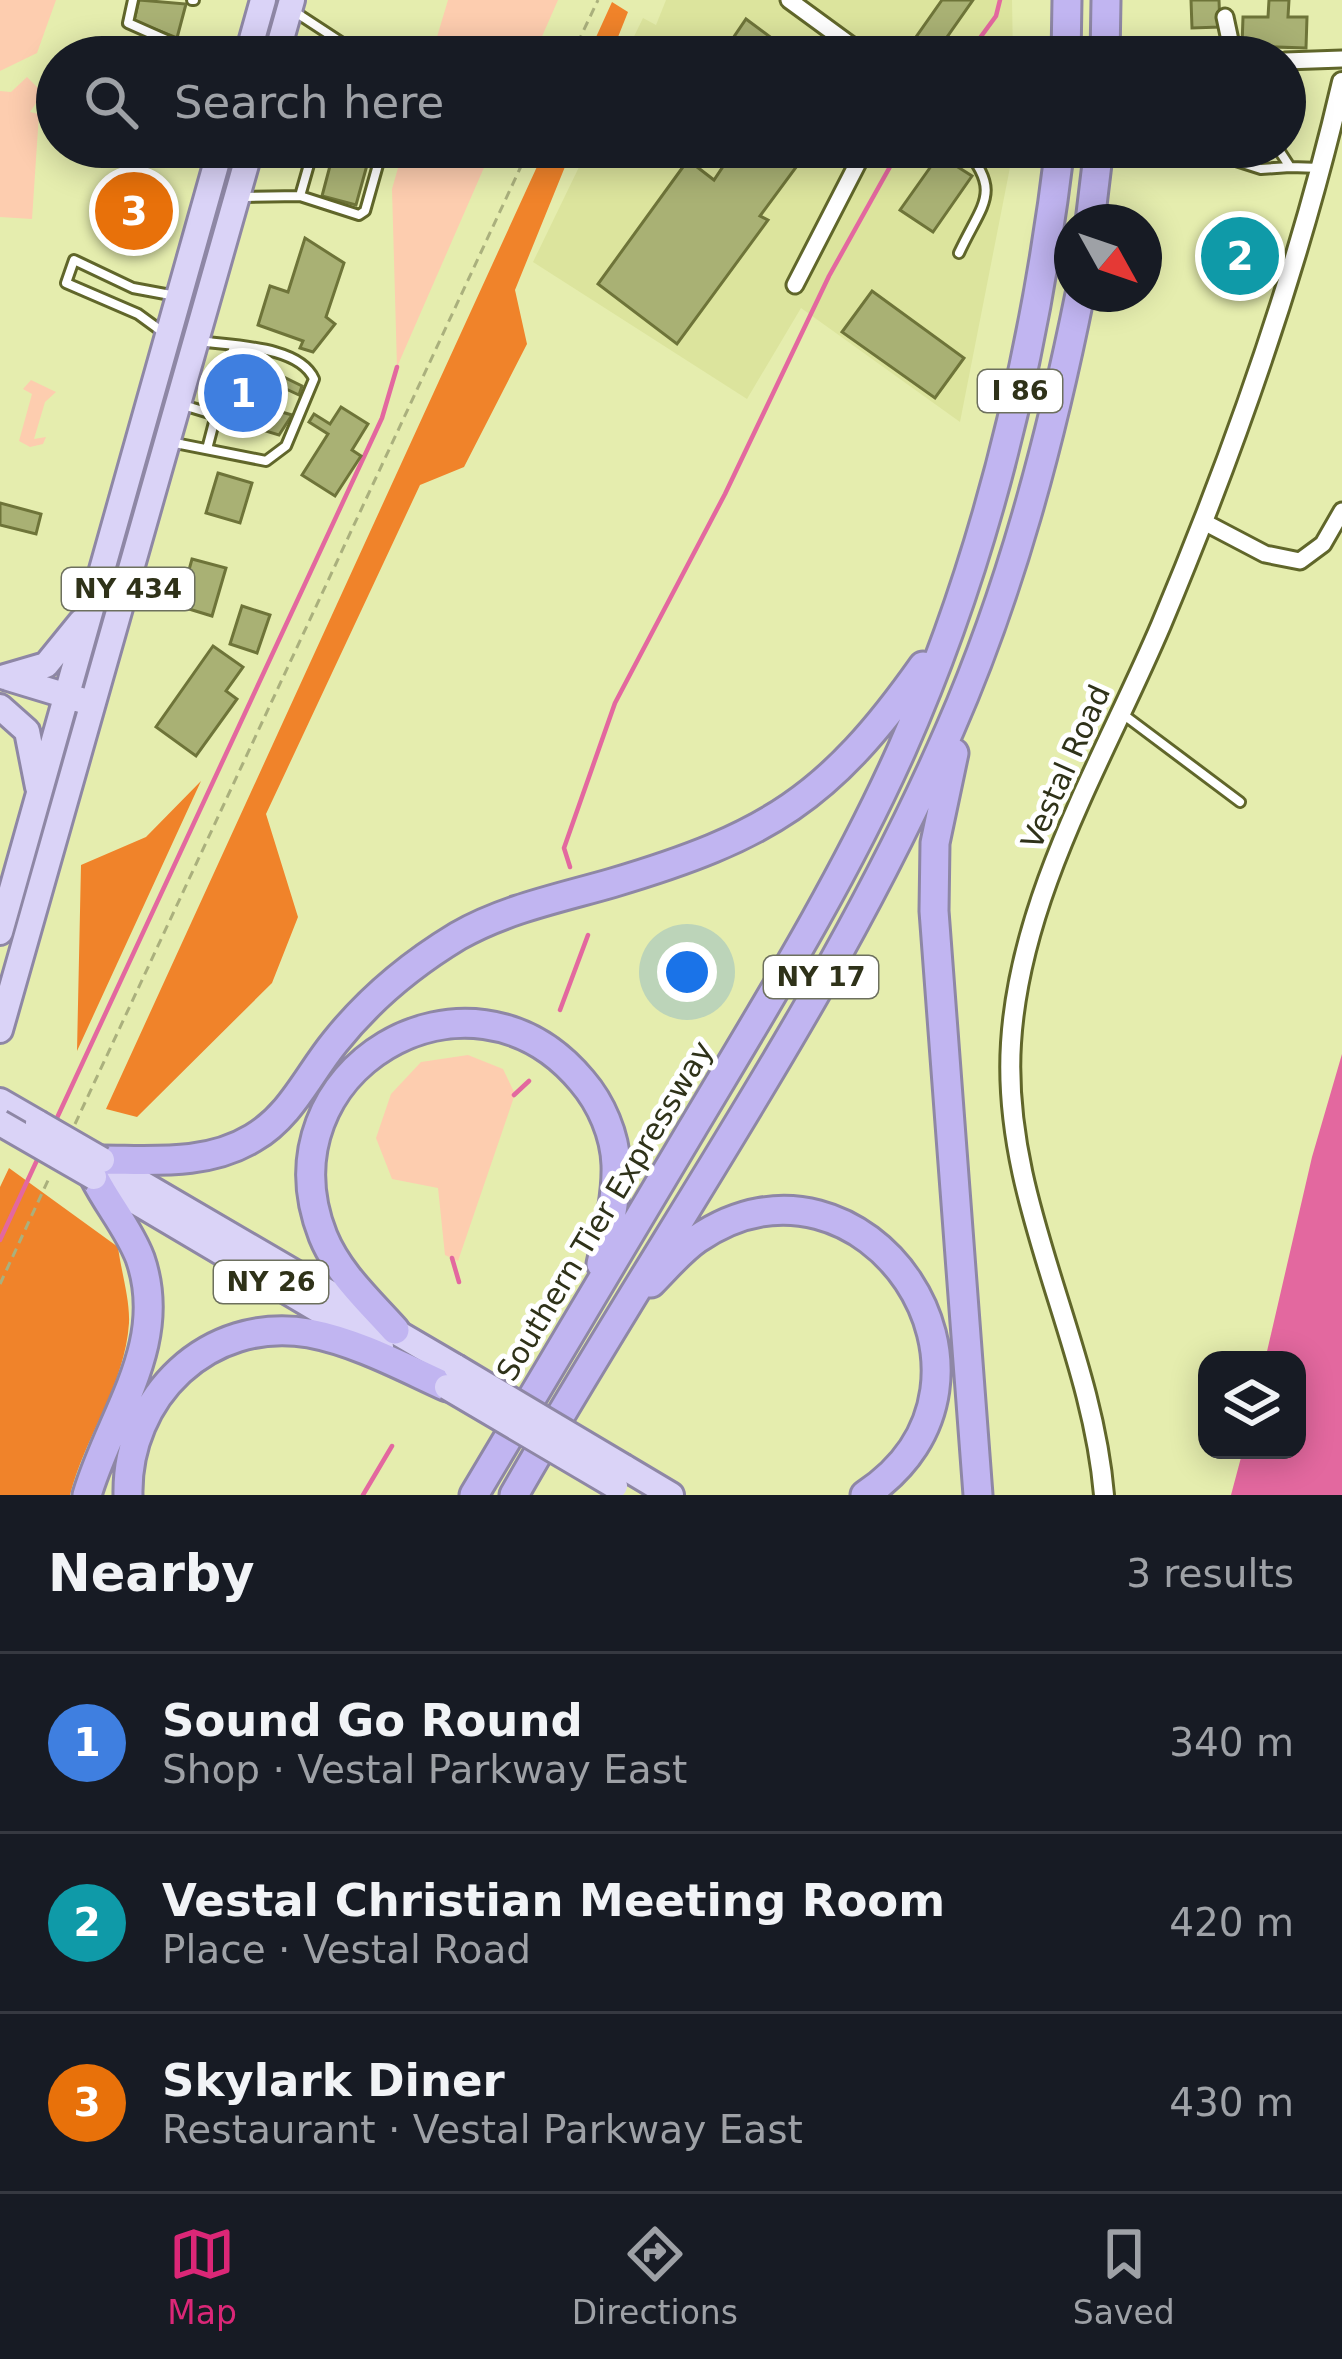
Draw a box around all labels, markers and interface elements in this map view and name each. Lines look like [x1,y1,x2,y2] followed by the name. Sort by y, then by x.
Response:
[36,36,1306,168] search box
[78,69,144,135] icon: search
[174,76,444,129] text: Search here
[95,166,173,256] pin: 3
[1054,204,1162,312] north arrow
[1201,211,1279,301] pin: 2
[204,348,282,438] pin: 1
[978,370,1062,412] road number: I 86
[62,568,194,610] road number: NY 434
[1014,679,1117,854] street label: Vestal Road
[657,942,717,1002] your location
[764,956,878,998] road number: NY 17
[489,1035,720,1387] street label: Southern Tier Expressway
[214,1261,328,1303] road number: NY 26
[1198,1351,1306,1459] map controls
[1198,1351,1306,1459] button: layers
[48,1544,255,1603] text: Nearby
[1126,1551,1294,1596] text: 3 results
[162,1694,583,1747] text: Sound Go Round
[73,1720,101,1765] text: 1
[1169,1720,1294,1765] text: 340 m
[162,1747,687,1792] text: Shop · Vestal Parkway East
[162,1874,945,1927] text: Vestal Christian Meeting Room
[73,1900,101,1945] text: 2
[1169,1900,1294,1945] text: 420 m
[162,1927,531,1972] text: Place · Vestal Road
[162,2054,505,2107] text: Skylark Diner
[73,2080,101,2125] text: 3
[1169,2080,1294,2125] text: 430 m
[162,2107,803,2152] text: Restaurant · Vestal Parkway East
[167,2221,237,2332] tab: Map
[572,2221,738,2332] tab: Directions
[1073,2221,1175,2332] tab: Saved

